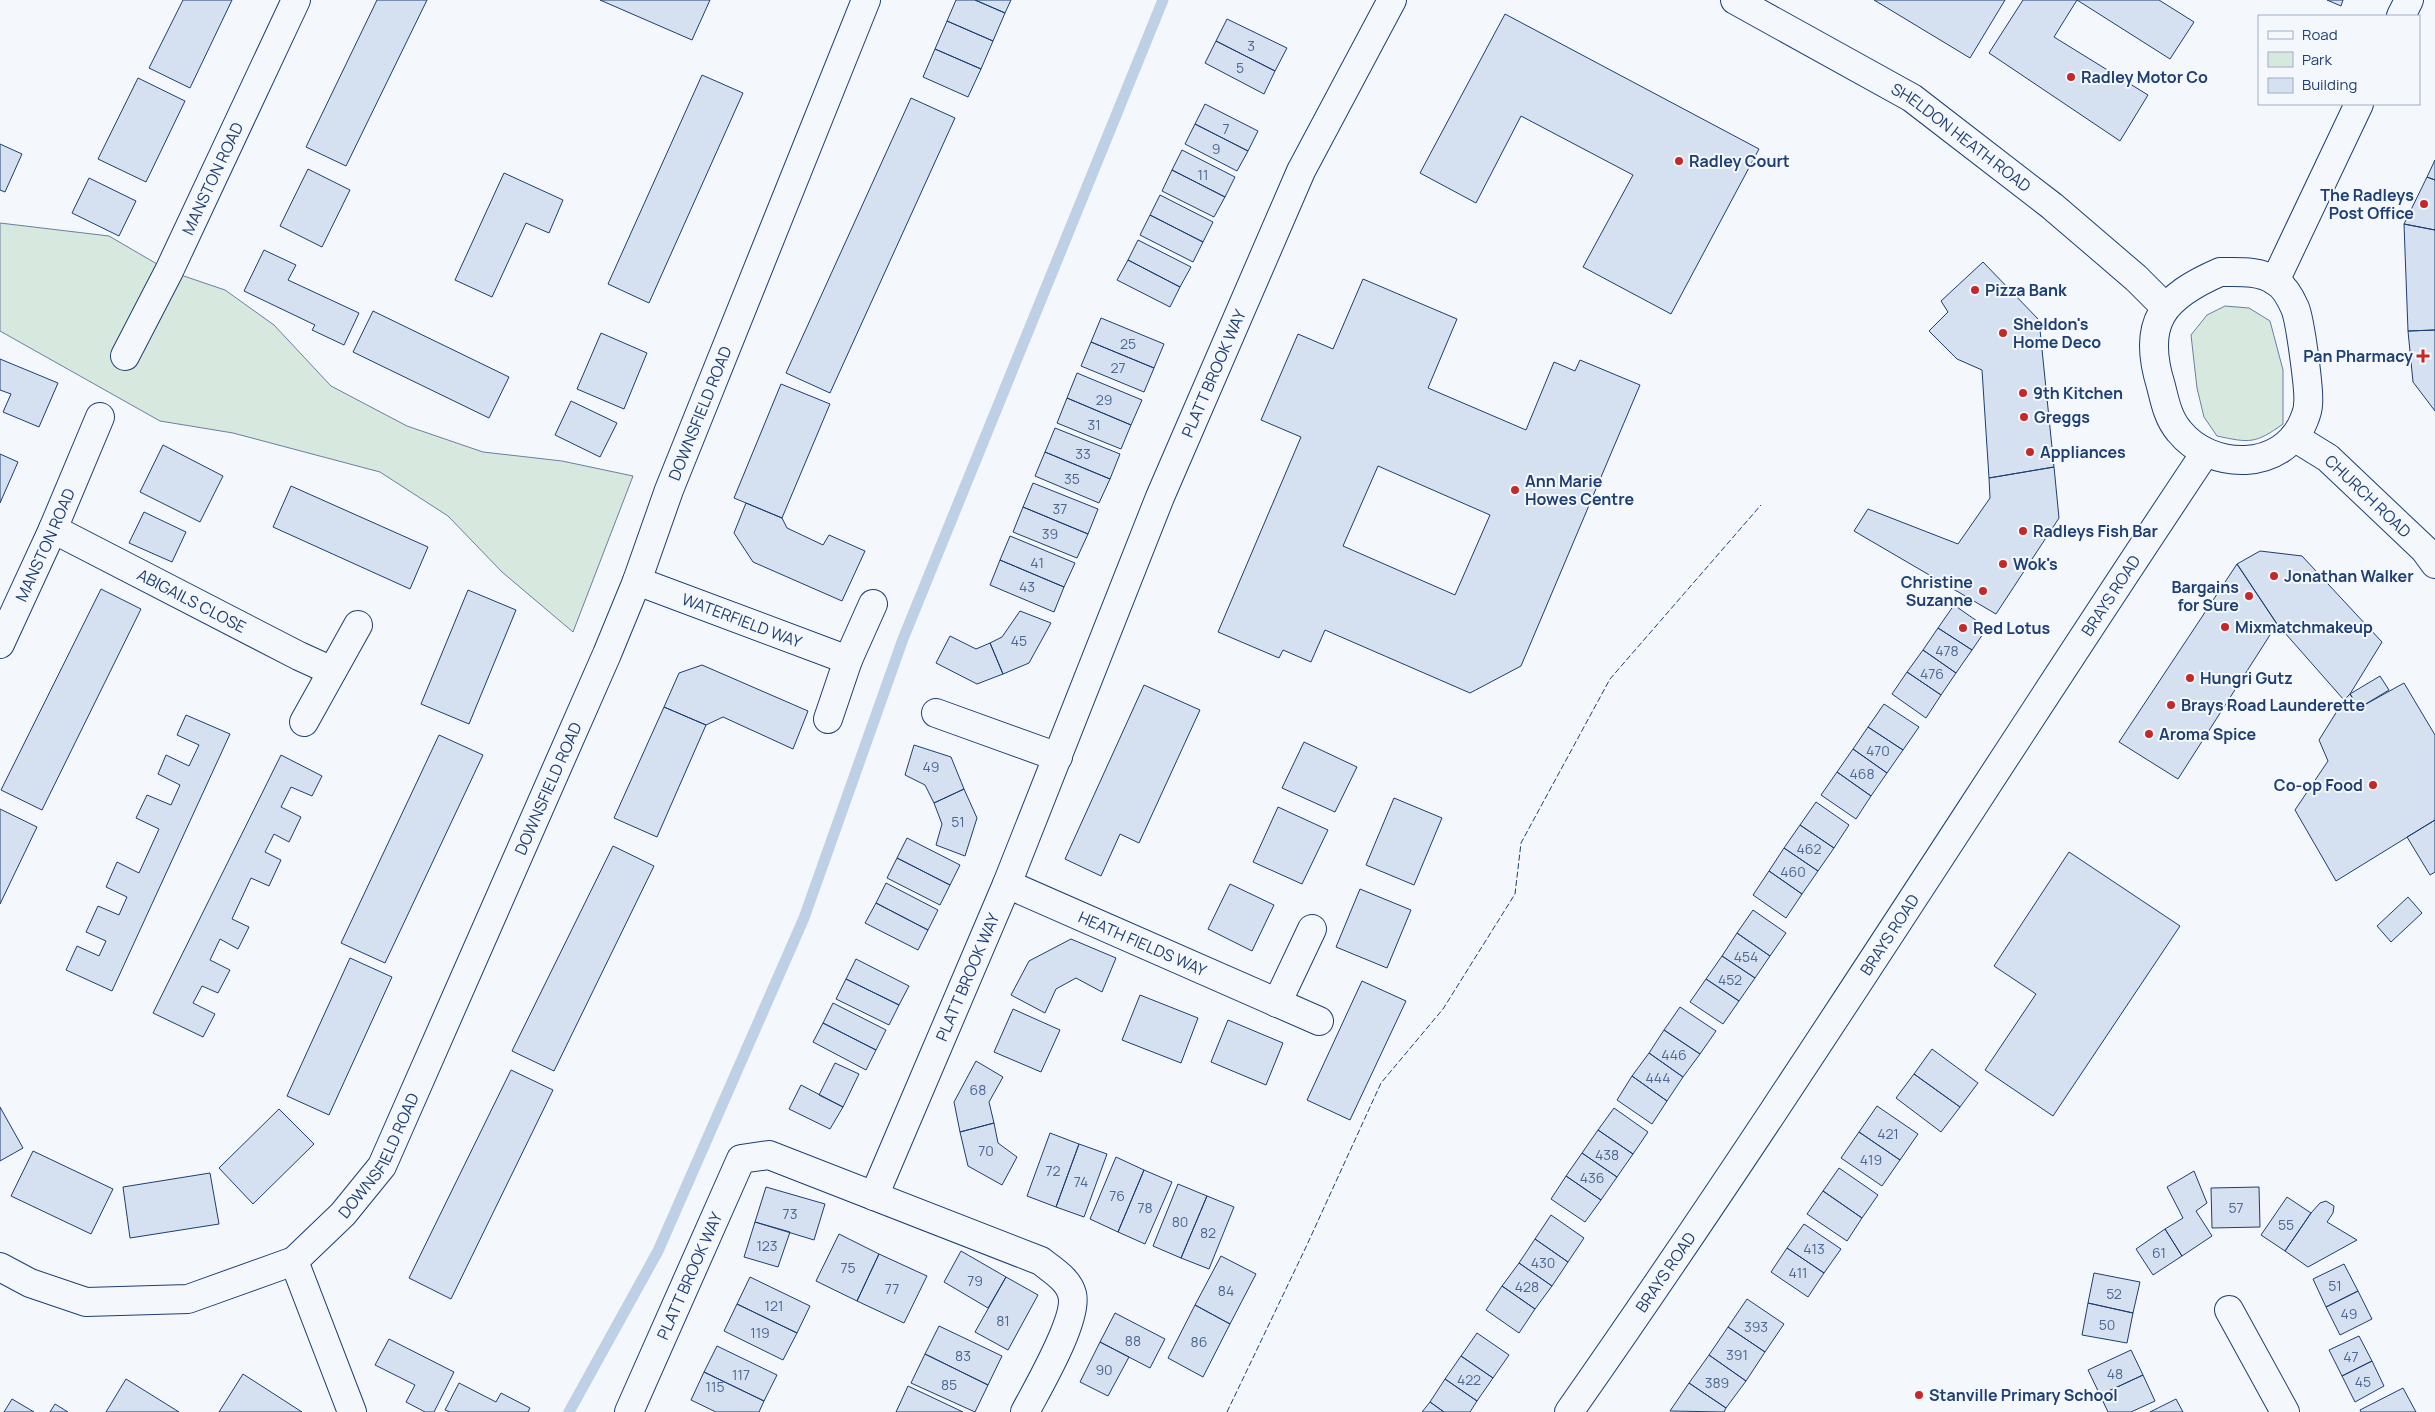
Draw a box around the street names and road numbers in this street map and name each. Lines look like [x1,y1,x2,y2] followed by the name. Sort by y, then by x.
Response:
[1887,78,2036,197] street label: SHELDON HEATH ROAD
[177,118,248,238] street label: MANSTON ROAD
[1176,306,1251,441] street label: PLATT BROOK WAY
[663,342,737,484] street label: DOWNSFIELD ROAD
[2320,450,2416,542] street label: CHURCH ROAD
[10,485,80,605] street label: MANSTON ROAD
[2076,550,2146,640] street label: BRAYS ROAD
[133,563,250,638] street label: ABIGAILS CLOSE
[679,588,805,653] street label: WATERFIELD WAY
[509,718,587,858] street label: DOWNSFIELD ROAD
[1855,890,1924,979] street label: BRAYS ROAD
[1075,906,1210,981] street label: HEATH FIELDS WAY
[930,910,1004,1044] street label: PLATT BROOK WAY
[333,1089,424,1223] street label: DOWNSFIELD ROAD
[651,1208,727,1343] street label: PLATT BROOK WAY
[1630,1227,1701,1317] street label: BRAYS ROAD

